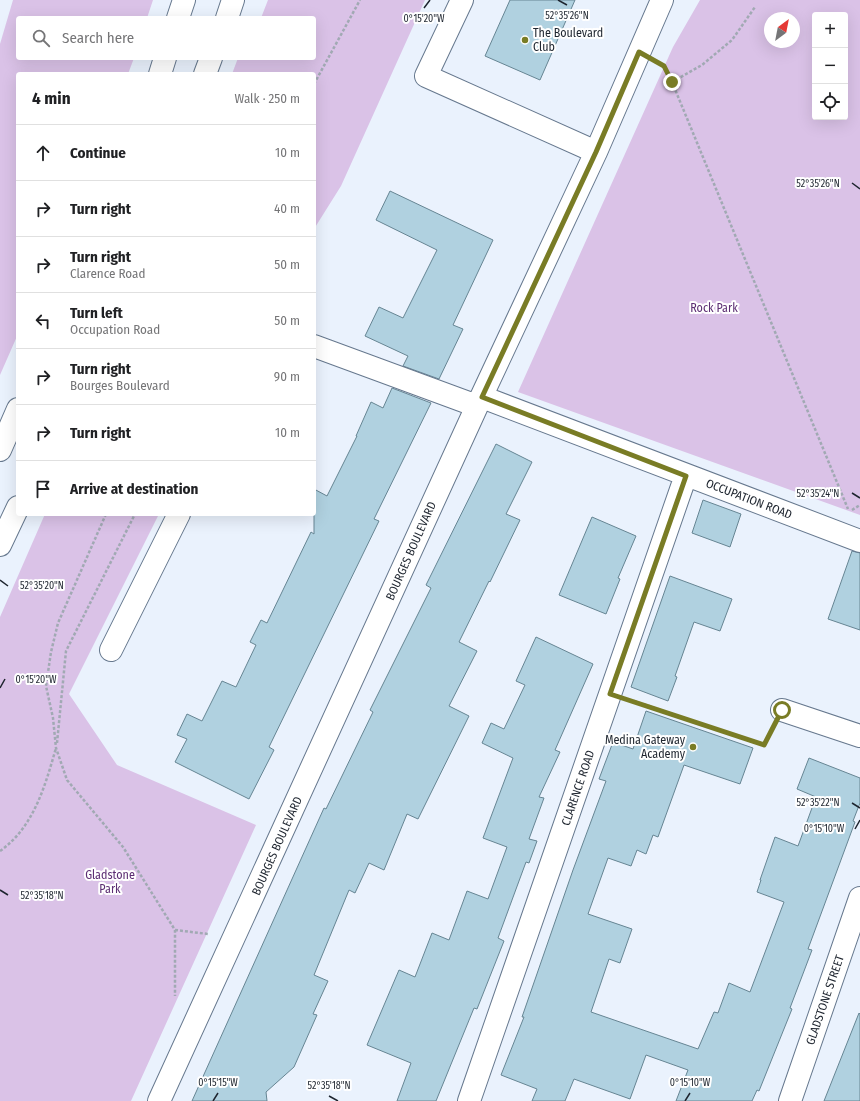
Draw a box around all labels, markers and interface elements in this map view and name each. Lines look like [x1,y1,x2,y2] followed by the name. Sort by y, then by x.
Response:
[545,10,589,22] text: 52°35'26"N
[764,12,800,48] north arrow
[812,12,848,120] map controls
[812,12,848,48] button: +
[404,13,445,25] text: 0°15'20"W
[16,16,316,60] search box
[533,26,603,54] place label: The Boulevard Club
[30,27,52,49] icon: search
[62,29,134,47] text: Search here
[520,35,530,45] marker: The Boulevard Club
[812,48,848,84] button: −
[663,73,681,91] route end
[812,84,848,120] button: locate
[32,88,71,109] text: 4 min
[235,91,300,106] text: Walk · 250 m
[32,142,54,164] icon: ahead
[70,144,126,162] text: Continue
[275,145,300,160] text: 10 m
[796,178,840,190] text: 52°35'26"N
[32,198,54,220] icon: right
[70,200,131,218] text: Turn right
[274,201,300,216] text: 40 m
[70,248,131,266] text: Turn right
[32,254,54,276] icon: right
[274,257,300,272] text: 50 m
[70,266,145,281] text: Clarence Road
[690,301,738,315] park label: Rock Park
[70,304,123,322] text: Turn left
[32,310,54,332] icon: left
[274,313,300,328] text: 50 m
[70,322,160,337] text: Occupation Road
[70,360,131,378] text: Turn right
[32,366,54,388] icon: right
[274,369,300,384] text: 90 m
[70,378,170,393] text: Bourges Boulevard
[32,422,54,444] icon: right
[70,424,131,442] text: Turn right
[275,425,300,440] text: 10 m
[704,476,794,522] street label: OCCUPATION ROAD
[32,478,54,500] icon: arrive
[70,480,198,498] text: Arrive at destination
[797,488,839,500] text: 52°35'24"N
[383,499,439,603] street label: BOURGES BOULEVARD
[20,580,64,592] text: 52°35'20"N
[16,674,57,686] text: 0°15'20"W
[773,701,791,719] route start
[605,733,686,761] place label: Medina Gateway Academy
[688,742,698,752] marker: Medina Gateway Academy
[559,748,597,828] street label: CLARENCE ROAD
[249,794,305,898] street label: BOURGES BOULEVARD
[796,797,840,809] text: 52°35'22"N
[804,823,845,835] text: 0°15'10"W
[85,868,135,896] park label: Gladstone Park
[20,890,64,902] text: 52°35'18"N
[803,953,847,1047] street label: GLADSTONE STREET
[198,1077,238,1089] text: 0°15'15"W
[670,1077,711,1089] text: 0°15'10"W
[307,1080,351,1092] text: 52°35'18"N

